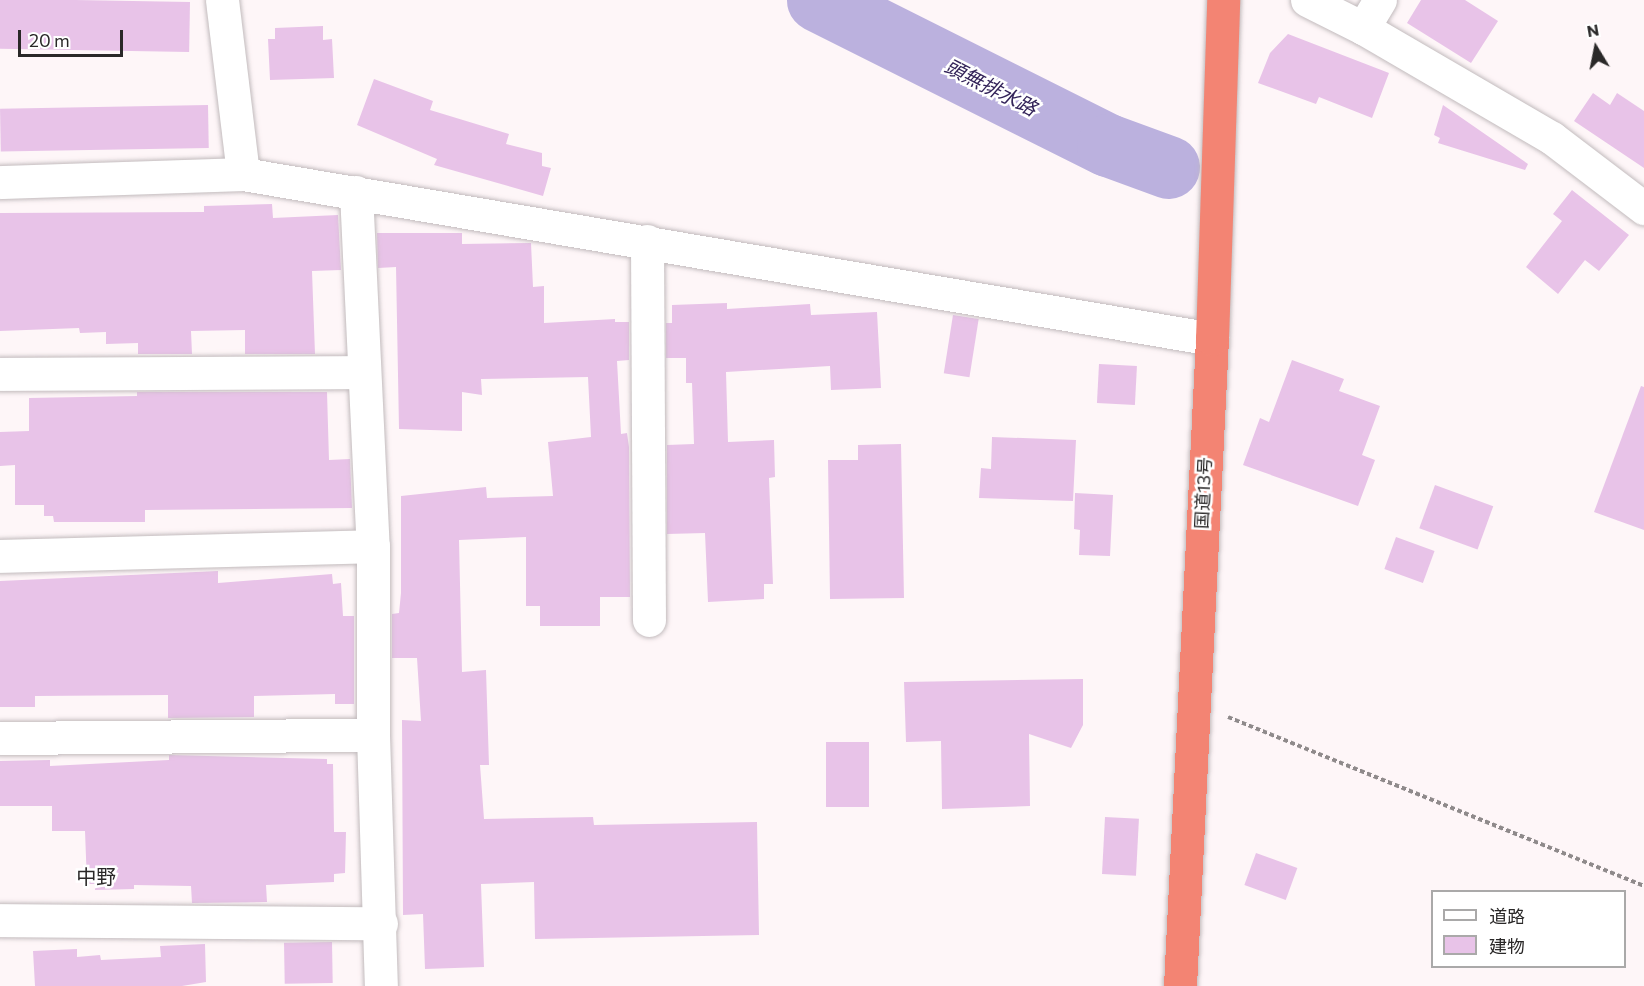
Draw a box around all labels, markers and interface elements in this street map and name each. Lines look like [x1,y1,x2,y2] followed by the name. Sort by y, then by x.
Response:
[21,18,126,56] scale bar
[1566,18,1626,78] north arrow
[1585,19,1600,40] text: N
[29,29,70,51] text: 20 m
[941,54,1041,120] water label: 頭無排水路
[1190,457,1216,529] street label: 国道13号
[76,864,116,888] district label: 中野
[1431,890,1626,968] legend
[1489,905,1525,927] text: 道路
[1489,935,1525,957] text: 建物

